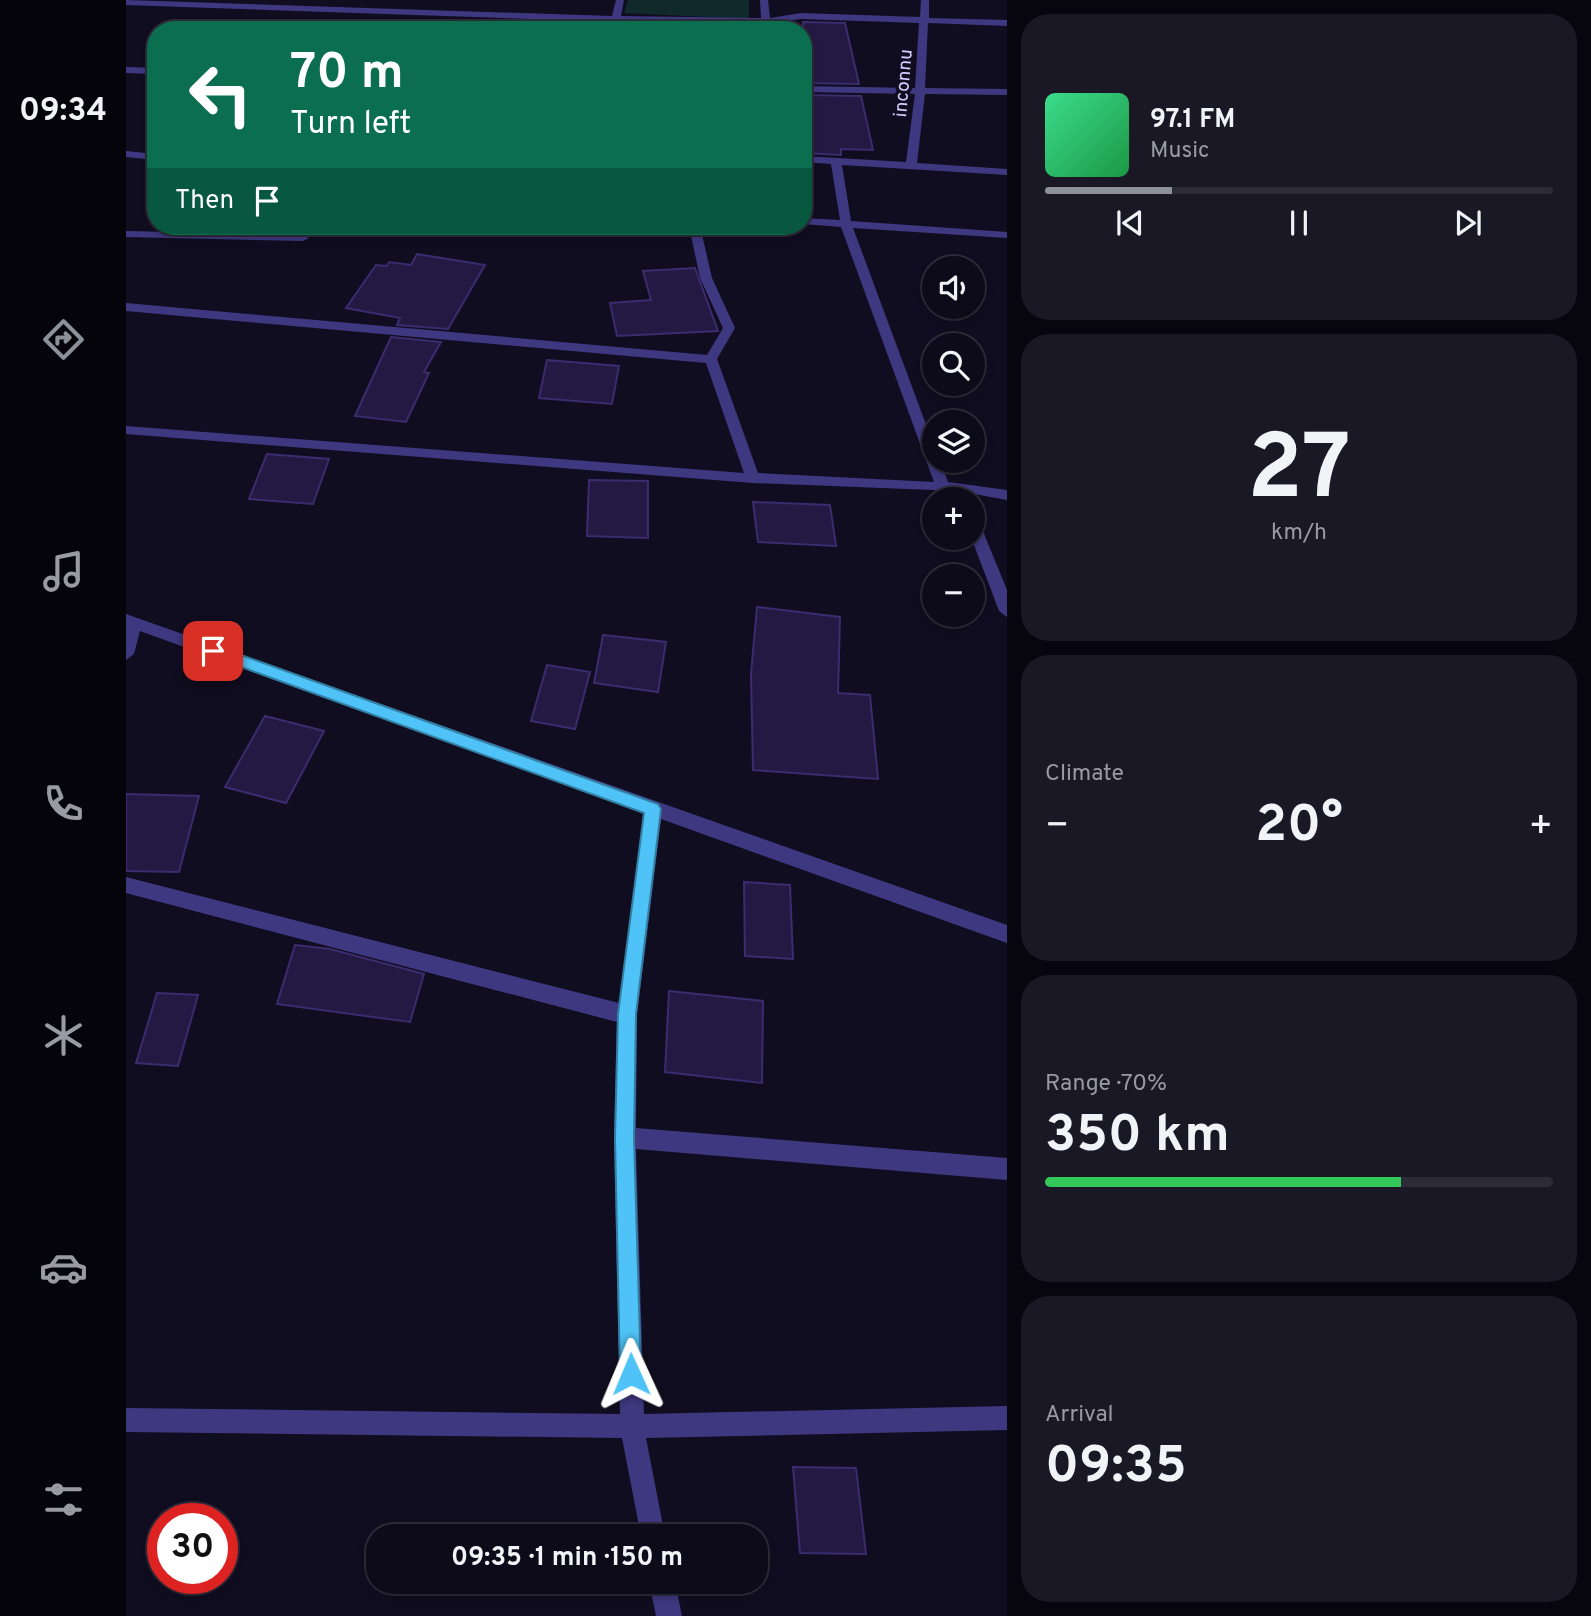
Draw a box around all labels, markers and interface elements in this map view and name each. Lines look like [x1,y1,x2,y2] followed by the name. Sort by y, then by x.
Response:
[290,44,404,106] text: 70 m
[889,48,919,118] street label: inconnu
[175,49,266,140] icon: left
[19,92,107,132] text: 09:34
[1150,104,1235,137] text: 97.1 FM
[290,105,411,145] text: Turn left
[1150,137,1210,166] text: Music
[248,182,286,220] icon: arrive
[175,185,234,218] text: Then
[1111,204,1149,242] icon: previous
[1280,204,1318,242] icon: pause
[1449,204,1487,242] icon: next
[922,256,985,627] map controls
[922,256,985,319] button: sound
[39,315,88,364] icon: directions
[922,333,985,396] button: search
[922,410,985,473] button: layers
[1247,416,1351,531] text: 27
[922,487,985,550] button: +
[1271,519,1327,548] text: km/h
[39,547,88,596] icon: music
[922,564,985,627] button: −
[183,621,243,681] pin
[194,632,232,670] icon: arrive
[1045,760,1124,789] text: Climate
[39,779,88,828] icon: phone
[1255,794,1343,860] text: 20°
[1045,803,1070,852] text: −
[1528,803,1553,852] text: +
[39,1011,88,1060] icon: climate
[1045,1070,1167,1099] text: Range · 70%
[1045,1104,1230,1170] text: 350 km
[39,1243,88,1292] icon: car
[594,1337,668,1411] position arrow
[1045,1401,1114,1430] text: Arrival
[1045,1435,1187,1501] text: 09:35
[39,1475,88,1524] icon: filters
[147,1503,238,1594] speed limit sign: 30
[451,1542,683,1575] text: 09:35 · 1 min · 150 m

